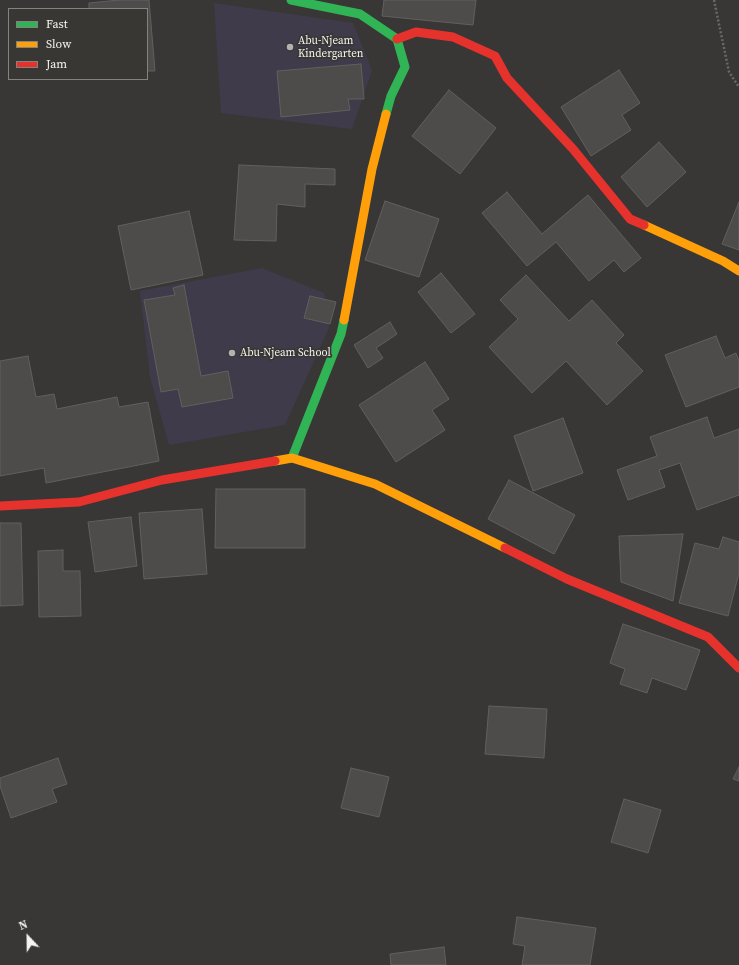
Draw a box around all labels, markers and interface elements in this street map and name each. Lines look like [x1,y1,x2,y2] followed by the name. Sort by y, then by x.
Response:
[8,8,148,80] legend
[46,16,68,32] text: Fast
[298,34,363,60] place label: Abu-Njeam Kindergarten
[46,36,71,52] text: Slow
[285,42,295,52] marker: Abu-Njeam Kindergarten
[46,56,67,72] text: Jam
[240,346,331,360] place label: Abu-Njeam School
[227,348,237,358] marker: Abu-Njeam School
[8,917,48,957] north arrow
[17,917,30,934] text: N

